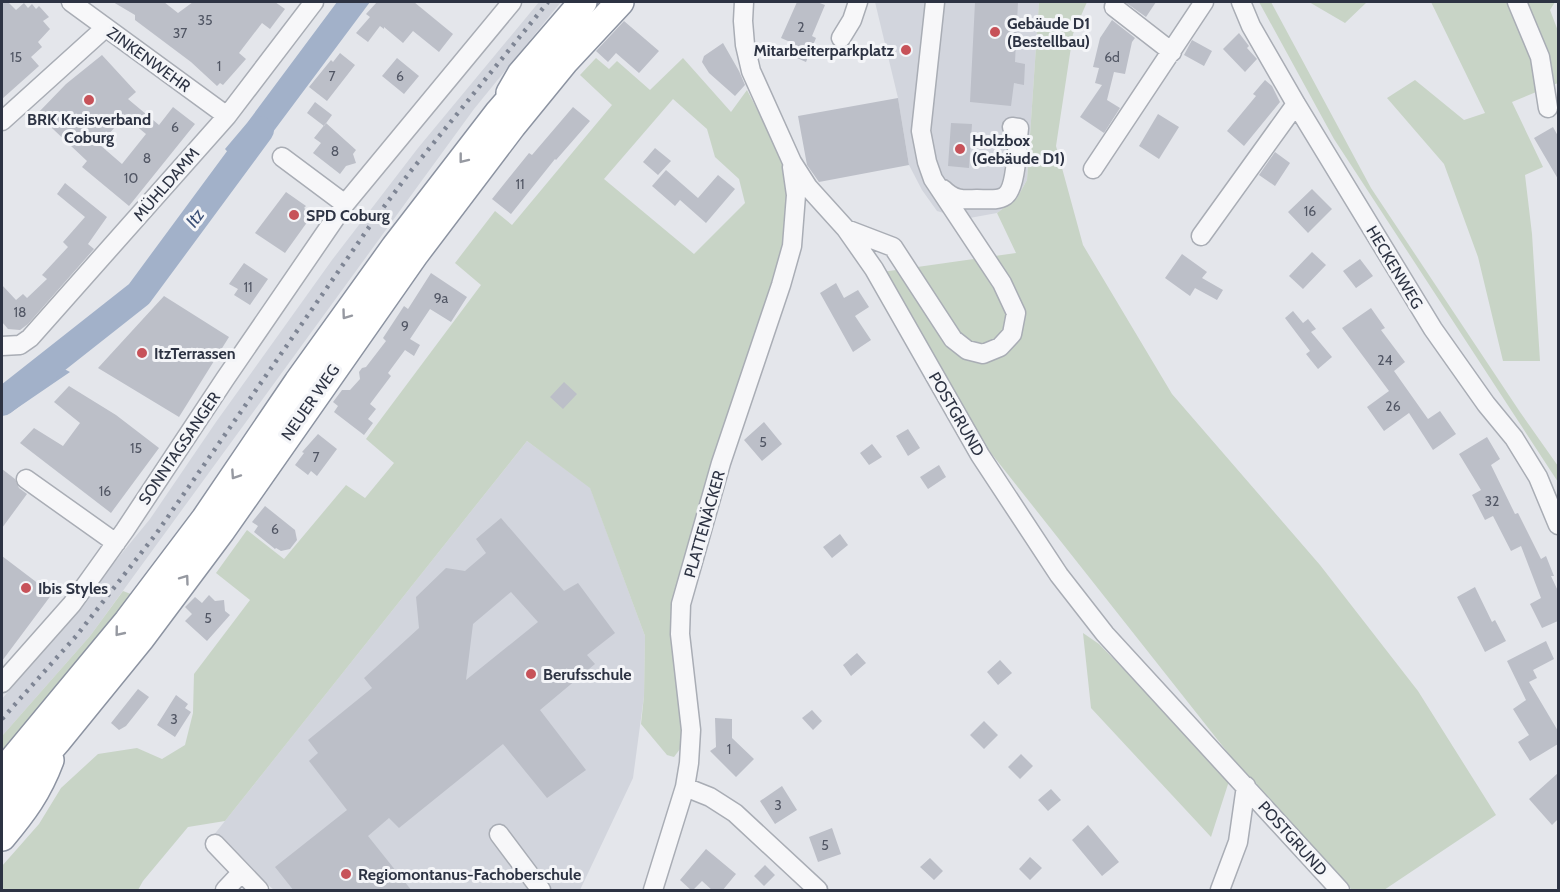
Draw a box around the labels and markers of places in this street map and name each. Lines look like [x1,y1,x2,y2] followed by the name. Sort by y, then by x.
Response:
[1007,14,1090,51] place label: Gebäude D1 (Bestellbau)
[988,25,1002,39] marker: Gebäude D1 (Bestellbau)
[754,41,894,60] place label: Mitarbeiterparkplatz
[899,43,913,57] marker: Mitarbeiterparkplatz
[82,93,96,107] marker: BRK Kreisverband Coburg
[27,110,151,147] place label: BRK Kreisverband Coburg
[972,131,1065,168] place label: Holzbox (Gebäude D1)
[953,142,967,156] marker: Holzbox (Gebäude D1)
[306,206,390,225] place label: SPD Coburg
[287,208,301,222] marker: SPD Coburg
[154,344,236,363] place label: ItzTerrassen
[135,346,149,360] marker: ItzTerrassen
[38,579,108,598] place label: Ibis Styles
[19,581,33,595] marker: Ibis Styles
[543,665,632,684] place label: Berufsschule
[524,667,538,681] marker: Berufsschule
[358,865,581,884] place label: Regiomontanus-Fachoberschule
[339,867,353,881] marker: Regiomontanus-Fachoberschule

